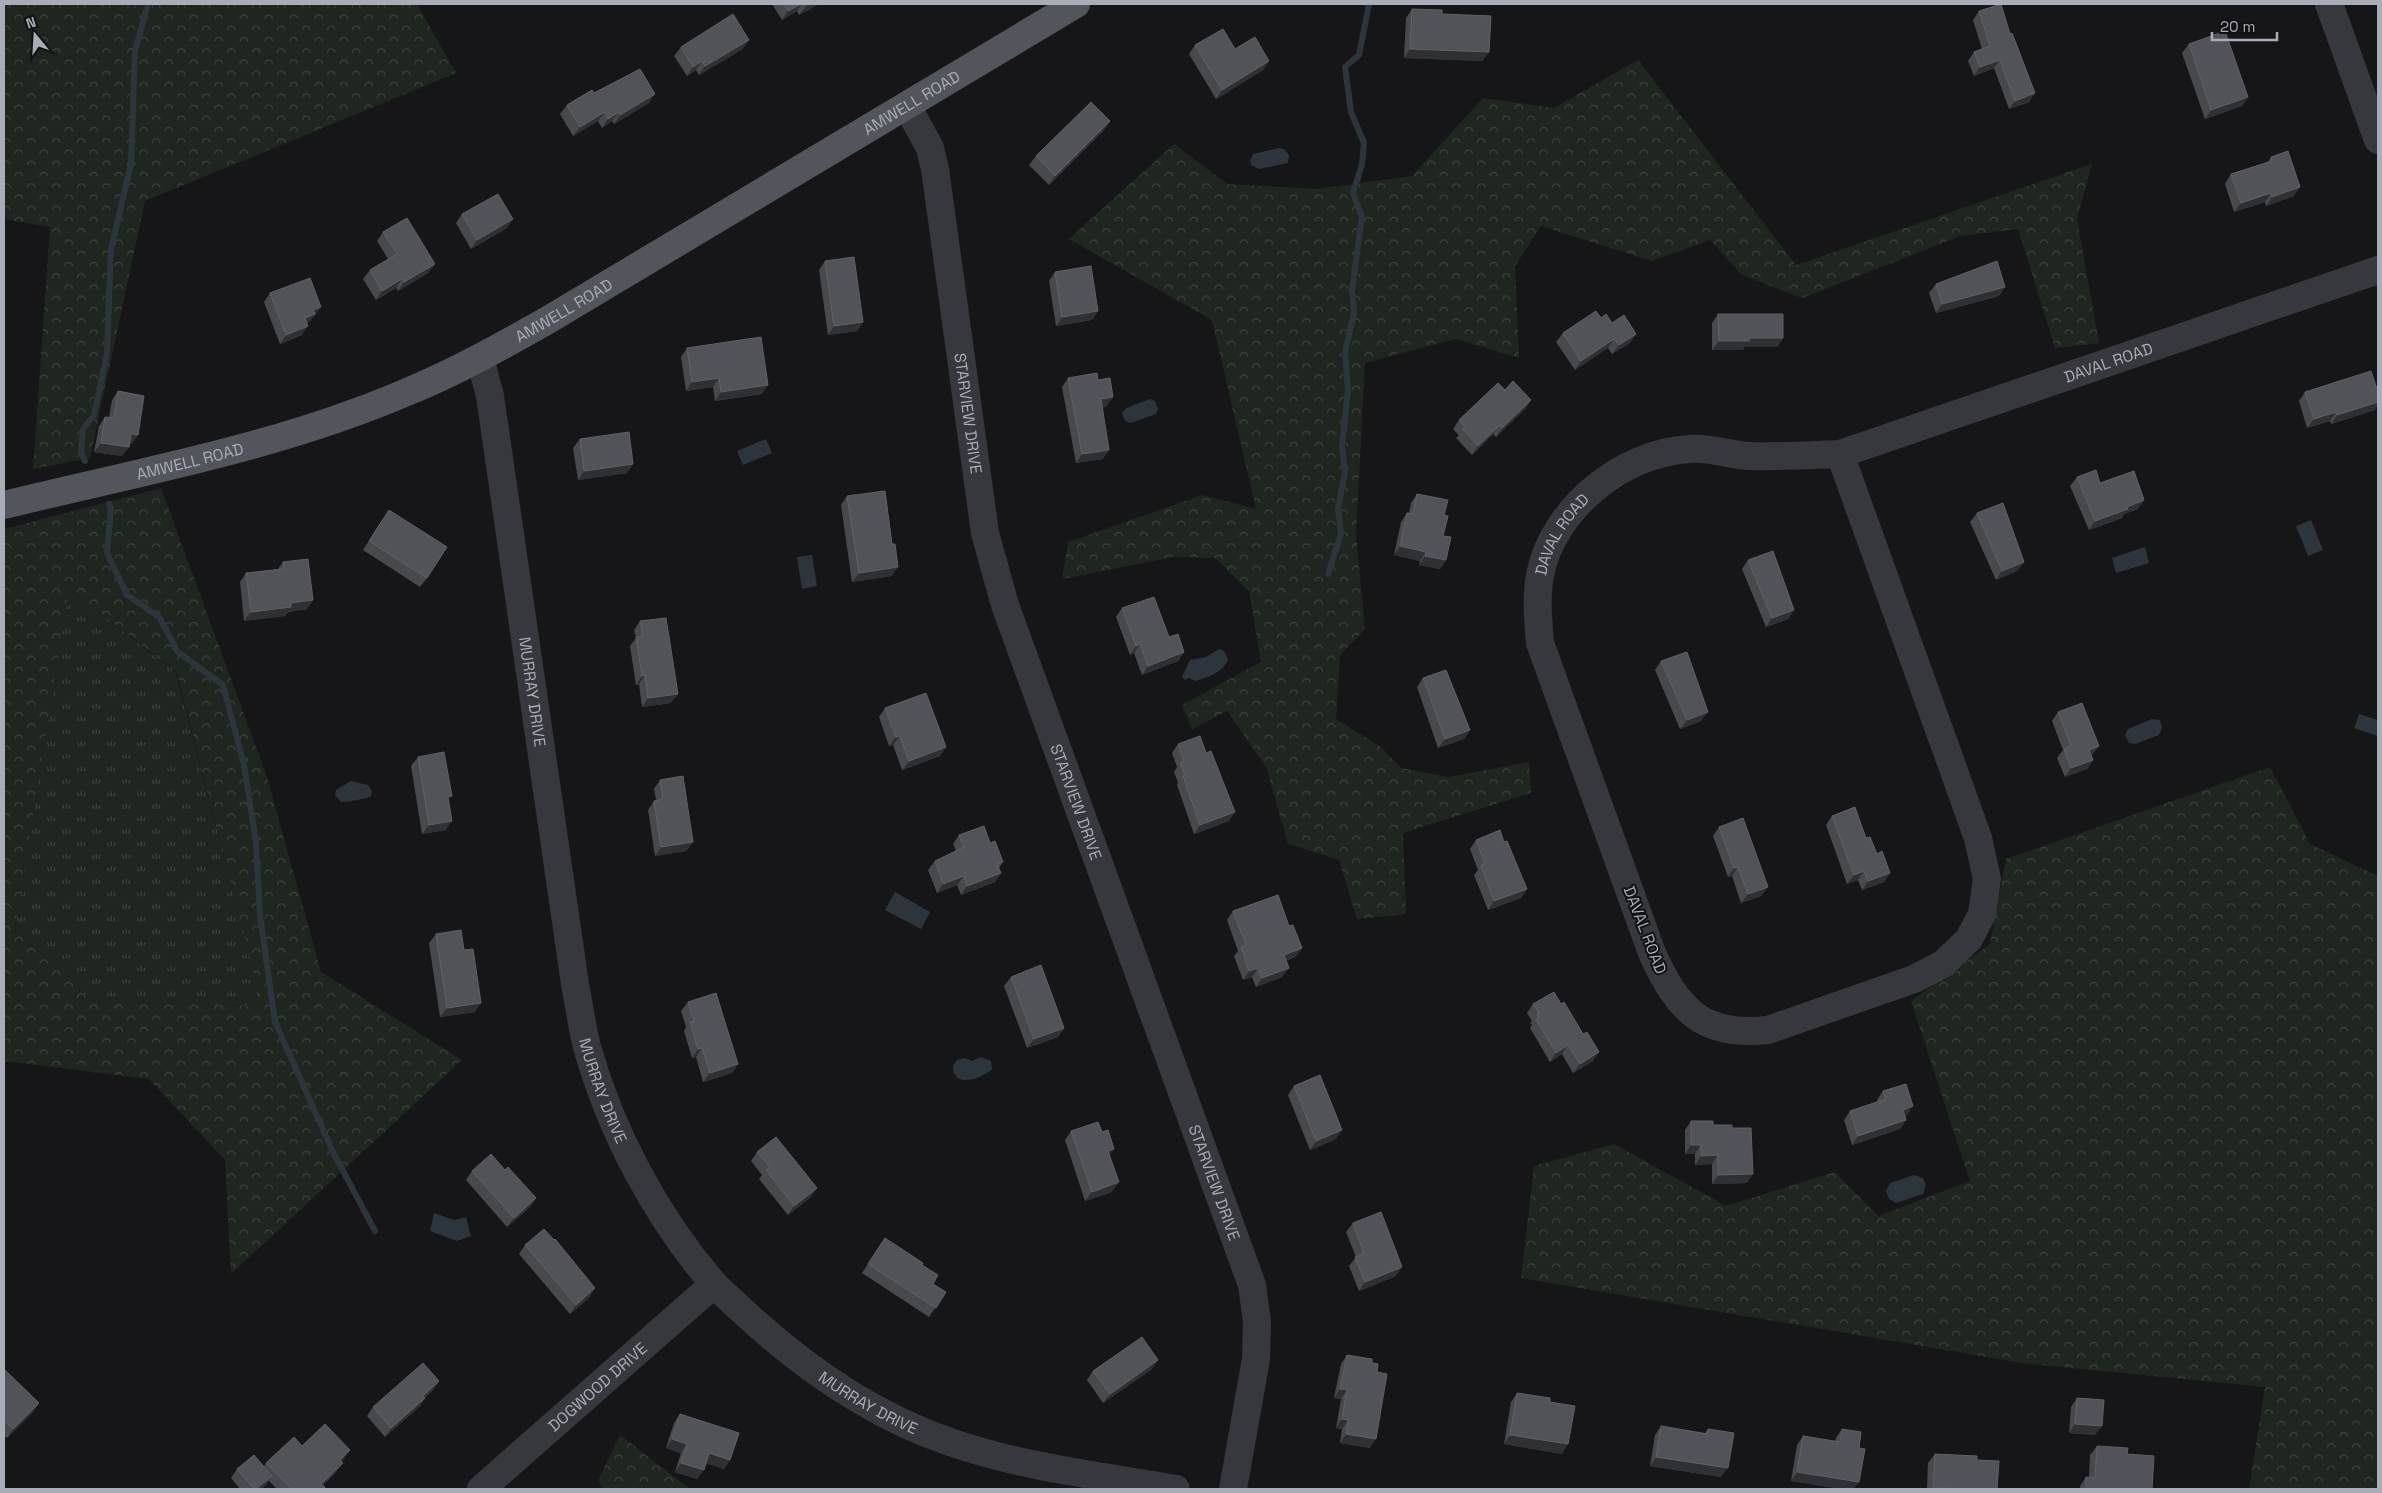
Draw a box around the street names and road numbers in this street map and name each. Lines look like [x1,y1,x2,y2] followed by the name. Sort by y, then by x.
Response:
[859,65,964,140] street label: AMWELL ROAD
[511,273,616,347] street label: AMWELL ROAD
[2061,337,2156,387] street label: DAVAL ROAD
[950,351,987,475] street label: STARVIEW DRIVE
[134,437,246,484] street label: AMWELL ROAD
[1530,489,1593,577] street label: DAVAL ROAD
[514,635,551,748] street label: MURRAY DRIVE
[1046,741,1107,863] street label: STARVIEW DRIVE
[1619,883,1671,977] street label: DAVAL ROAD
[575,1036,632,1147] street label: MURRAY DRIVE
[1184,1122,1245,1243] street label: STARVIEW DRIVE
[543,1337,651,1436] street label: DOGWOOD DRIVE
[815,1366,921,1439] street label: MURRAY DRIVE

